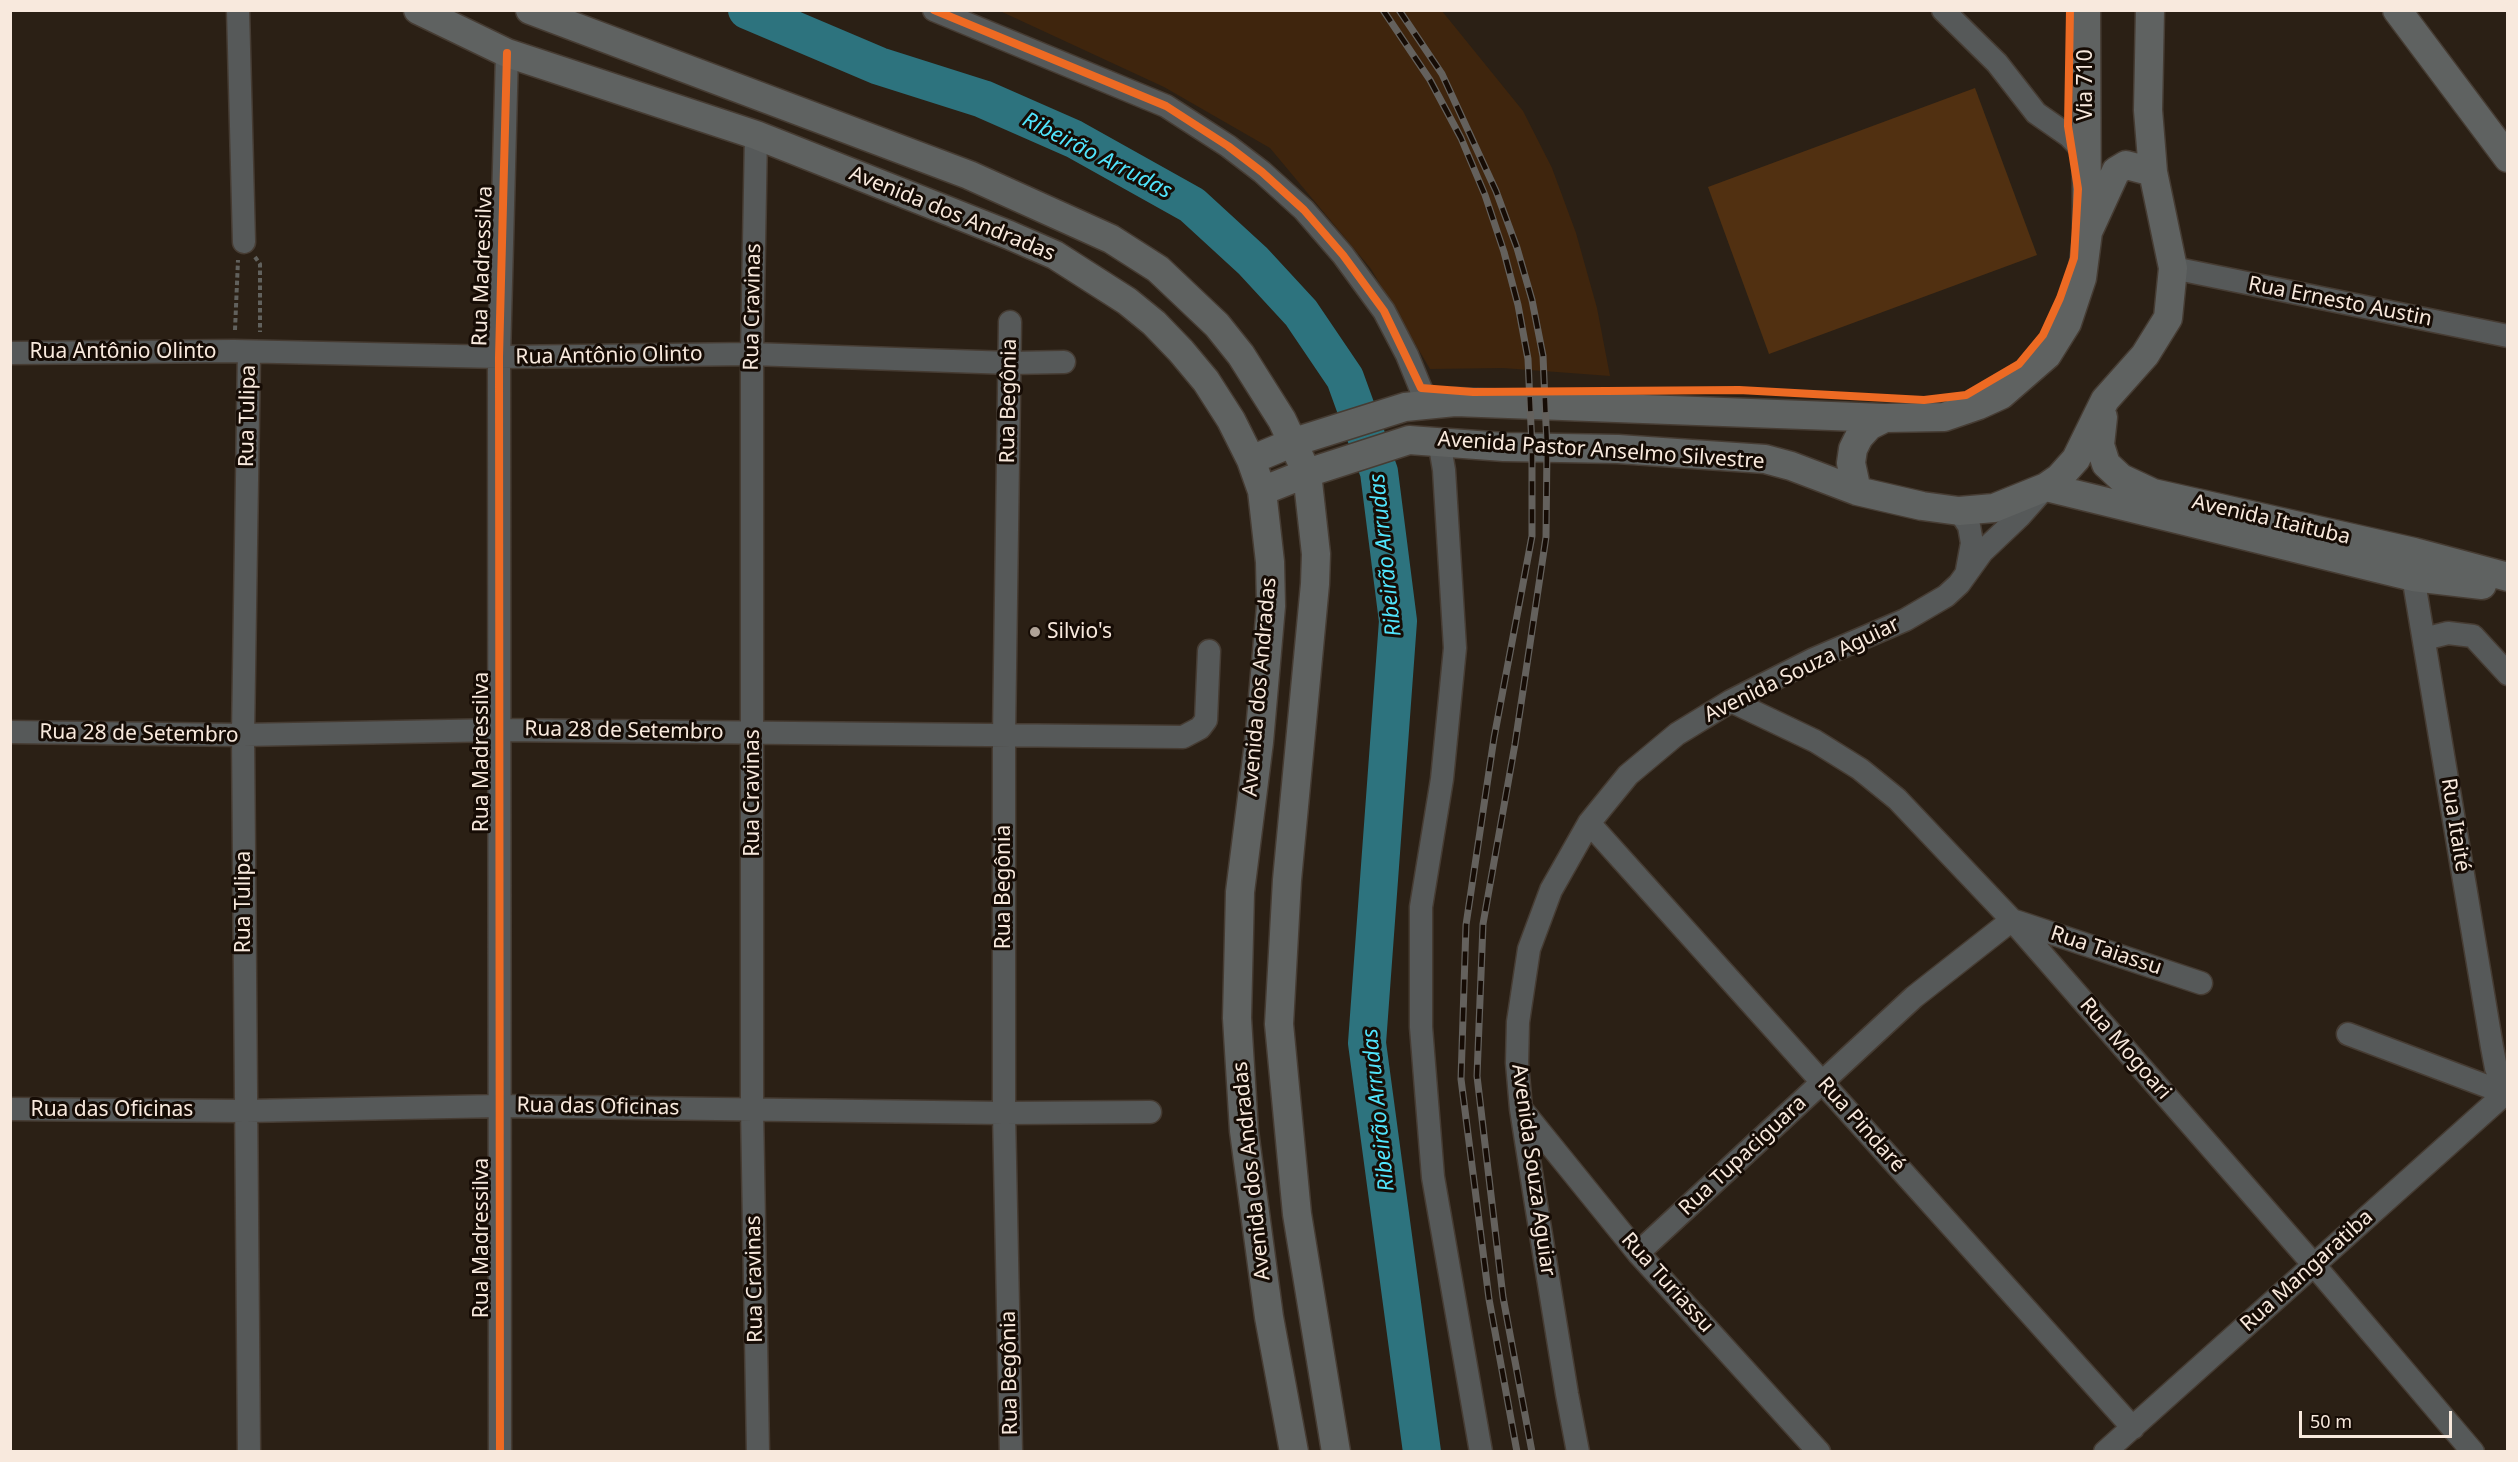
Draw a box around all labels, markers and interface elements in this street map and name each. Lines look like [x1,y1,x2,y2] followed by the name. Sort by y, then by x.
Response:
[2073,49,2099,121] street label: Via 710
[1018,107,1176,205] water label: Ribeirão Arrudas
[845,161,1059,267] street label: Avenida dos Andradas
[468,185,498,347] street label: Rua Madressilva
[739,243,767,371] street label: Rua Cravinas
[2246,272,2434,332] street label: Rua Ernesto Austin
[29,339,217,365] street label: Rua Antônio Olinto
[995,339,1023,463] street label: Rua Begônia
[515,342,703,370] street label: Rua Antônio Olinto
[235,365,261,467] street label: Rua Tulipa
[1437,427,1765,475] street label: Avenida Pastor Anselmo Silvestre
[1364,472,1408,638] water label: Ribeirão Arrudas
[2189,490,2353,550] street label: Avenida Itaituba
[1238,576,1282,798] street label: Avenida dos Andradas
[1700,612,1904,728] street label: Avenida Souza Aguiar
[1047,619,1112,645] place label: Silvio's
[1028,625,1042,639] marker: Silvio's
[469,672,495,832] street label: Rua Madressilva
[524,717,724,745] street label: Rua 28 de Setembro
[39,720,239,748] street label: Rua 28 de Setembro
[740,729,766,857] street label: Rua Cravinas
[2435,776,2475,874] street label: Rua Itaité
[991,825,1017,949] street label: Rua Begônia
[231,851,257,953] street label: Rua Tulipa
[2047,921,2165,981] street label: Rua Taiassu
[2074,993,2176,1105] street label: Rua Mogoari
[1357,1027,1401,1193] water label: Ribeirão Arrudas
[1228,1060,1276,1282] street label: Avenida dos Andradas
[1506,1062,1560,1278] street label: Avenida Souza Aguiar
[1812,1072,1910,1178] street label: Rua Pindaré
[1674,1091,1812,1221] street label: Rua Tupaciguara
[516,1093,680,1121] street label: Rua das Oficinas
[31,1097,193,1123] street label: Rua das Oficinas
[469,1158,495,1318] street label: Rua Madressilva
[2236,1205,2378,1337] street label: Rua Mangaratiba
[741,1215,769,1343] street label: Rua Cravinas
[1616,1228,1718,1338] street label: Rua Turiassu
[996,1311,1024,1435] street label: Rua Begônia
[2302,1399,2455,1437] scale bar
[2310,1409,2352,1433] text: 50 m

